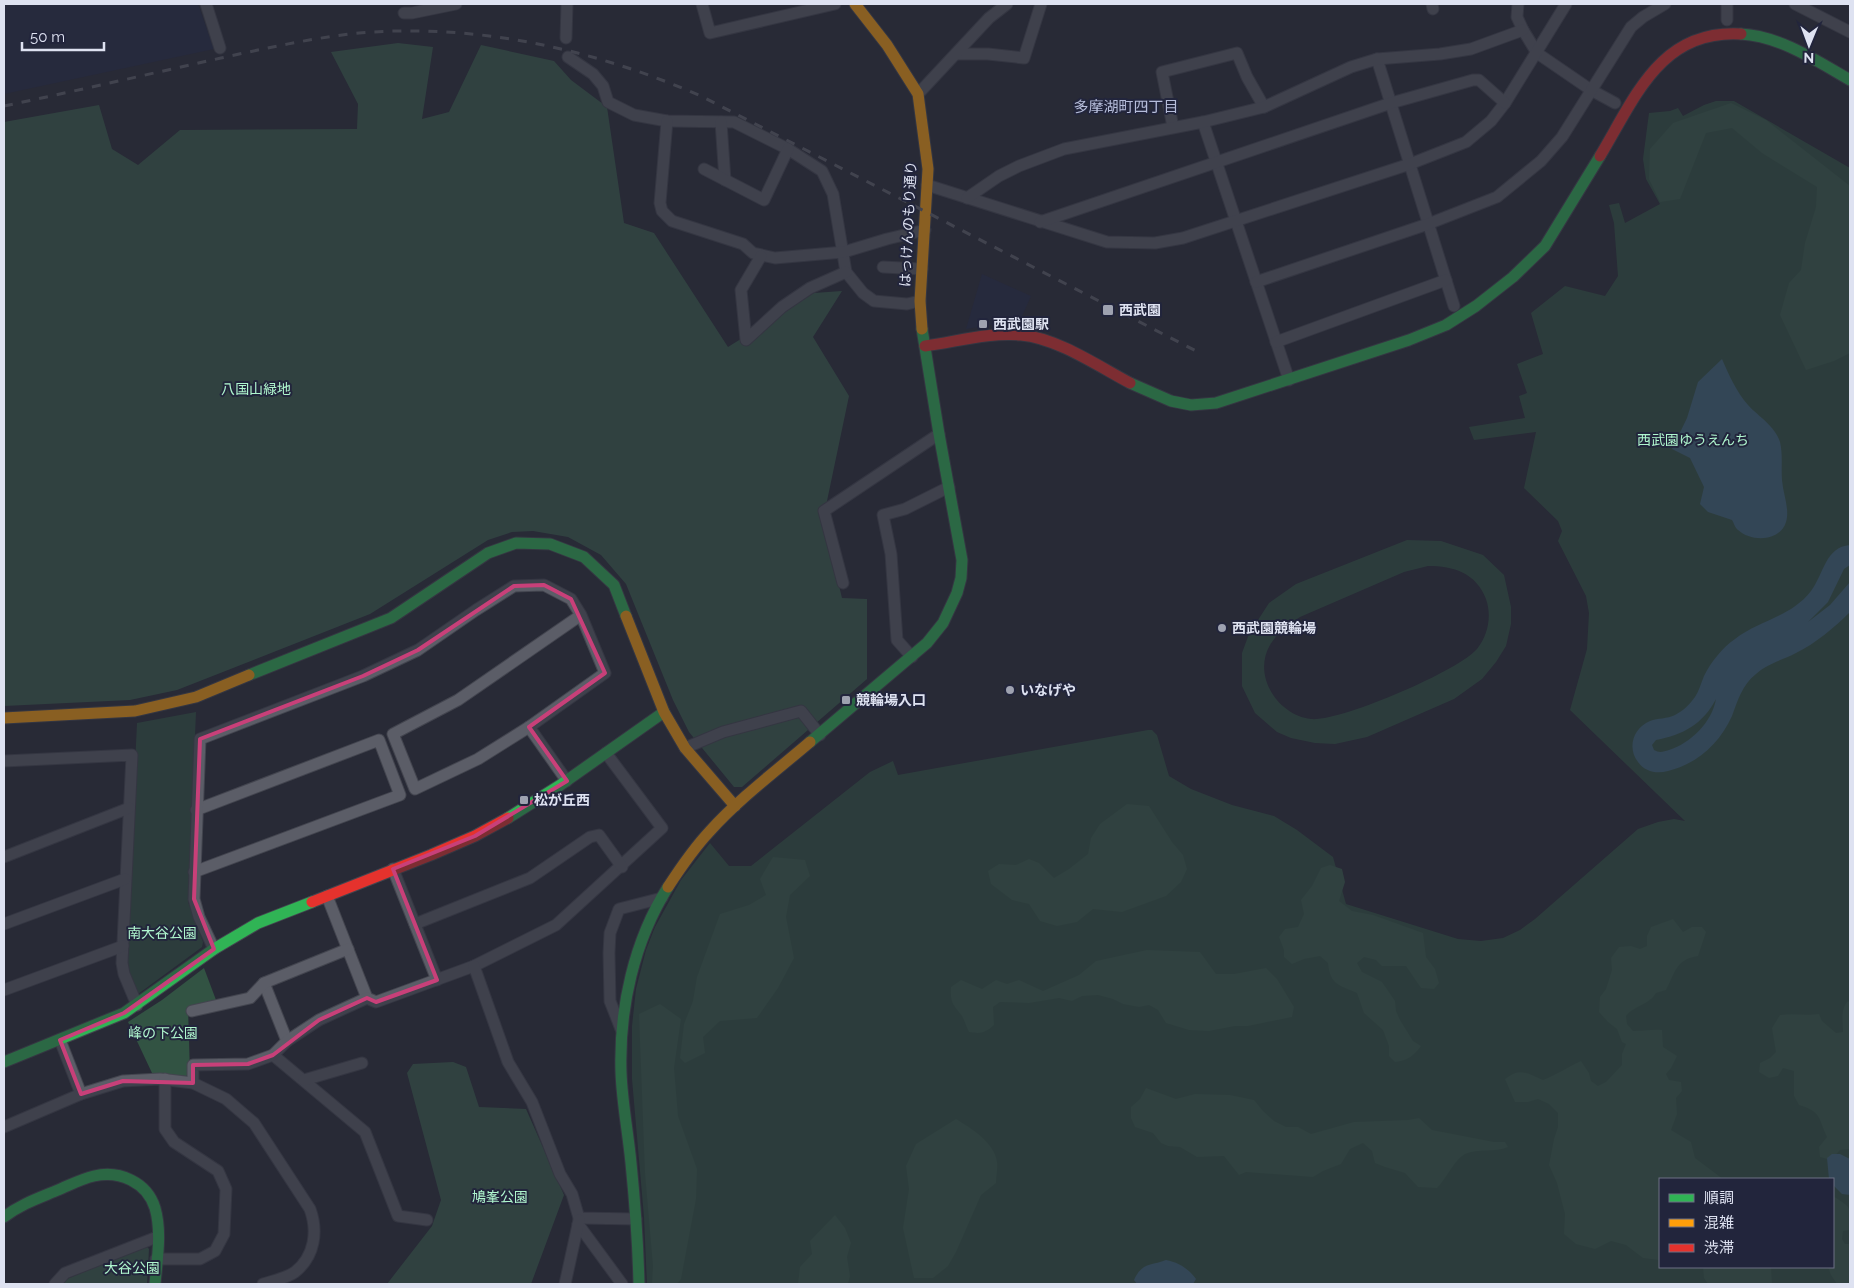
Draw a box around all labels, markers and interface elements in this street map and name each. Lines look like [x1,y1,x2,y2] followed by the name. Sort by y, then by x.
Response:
[22,20,105,52] scale bar
[1784,20,1834,70] north arrow
[30,28,65,46] text: 50 m
[1803,50,1814,66] text: N
[1073,98,1179,116] district label: 多摩湖町四丁目
[897,161,919,287] street label: はっけんのもり通り
[1119,302,1161,318] place label: 西武園
[1101,303,1115,317] marker: 西武園
[993,316,1049,332] place label: 西武園駅
[977,318,989,330] marker: 西武園駅
[221,381,291,397] park label: 八国山緑地
[1637,432,1749,448] park label: 西武園ゆうえんち
[1232,620,1316,636] place label: 西武園競輪場
[1216,622,1228,634] marker: 西武園競輪場
[1020,682,1076,698] place label: いなげや
[1004,684,1016,696] marker: いなげや
[856,692,926,708] place label: 競輪場入口
[840,694,852,706] marker: 競輪場入口
[534,792,590,808] place label: 松が丘西
[518,794,530,806] marker: 松が丘西
[127,925,197,941] park label: 南大谷公園
[128,1025,198,1041] park label: 峰の下公園
[1659,1178,1834,1268] legend
[472,1189,528,1205] park label: 鳩峯公園
[1704,1189,1734,1207] text: 順調
[1704,1214,1734,1232] text: 混雑
[1704,1239,1734,1257] text: 渋滞
[104,1260,160,1276] park label: 大谷公園

